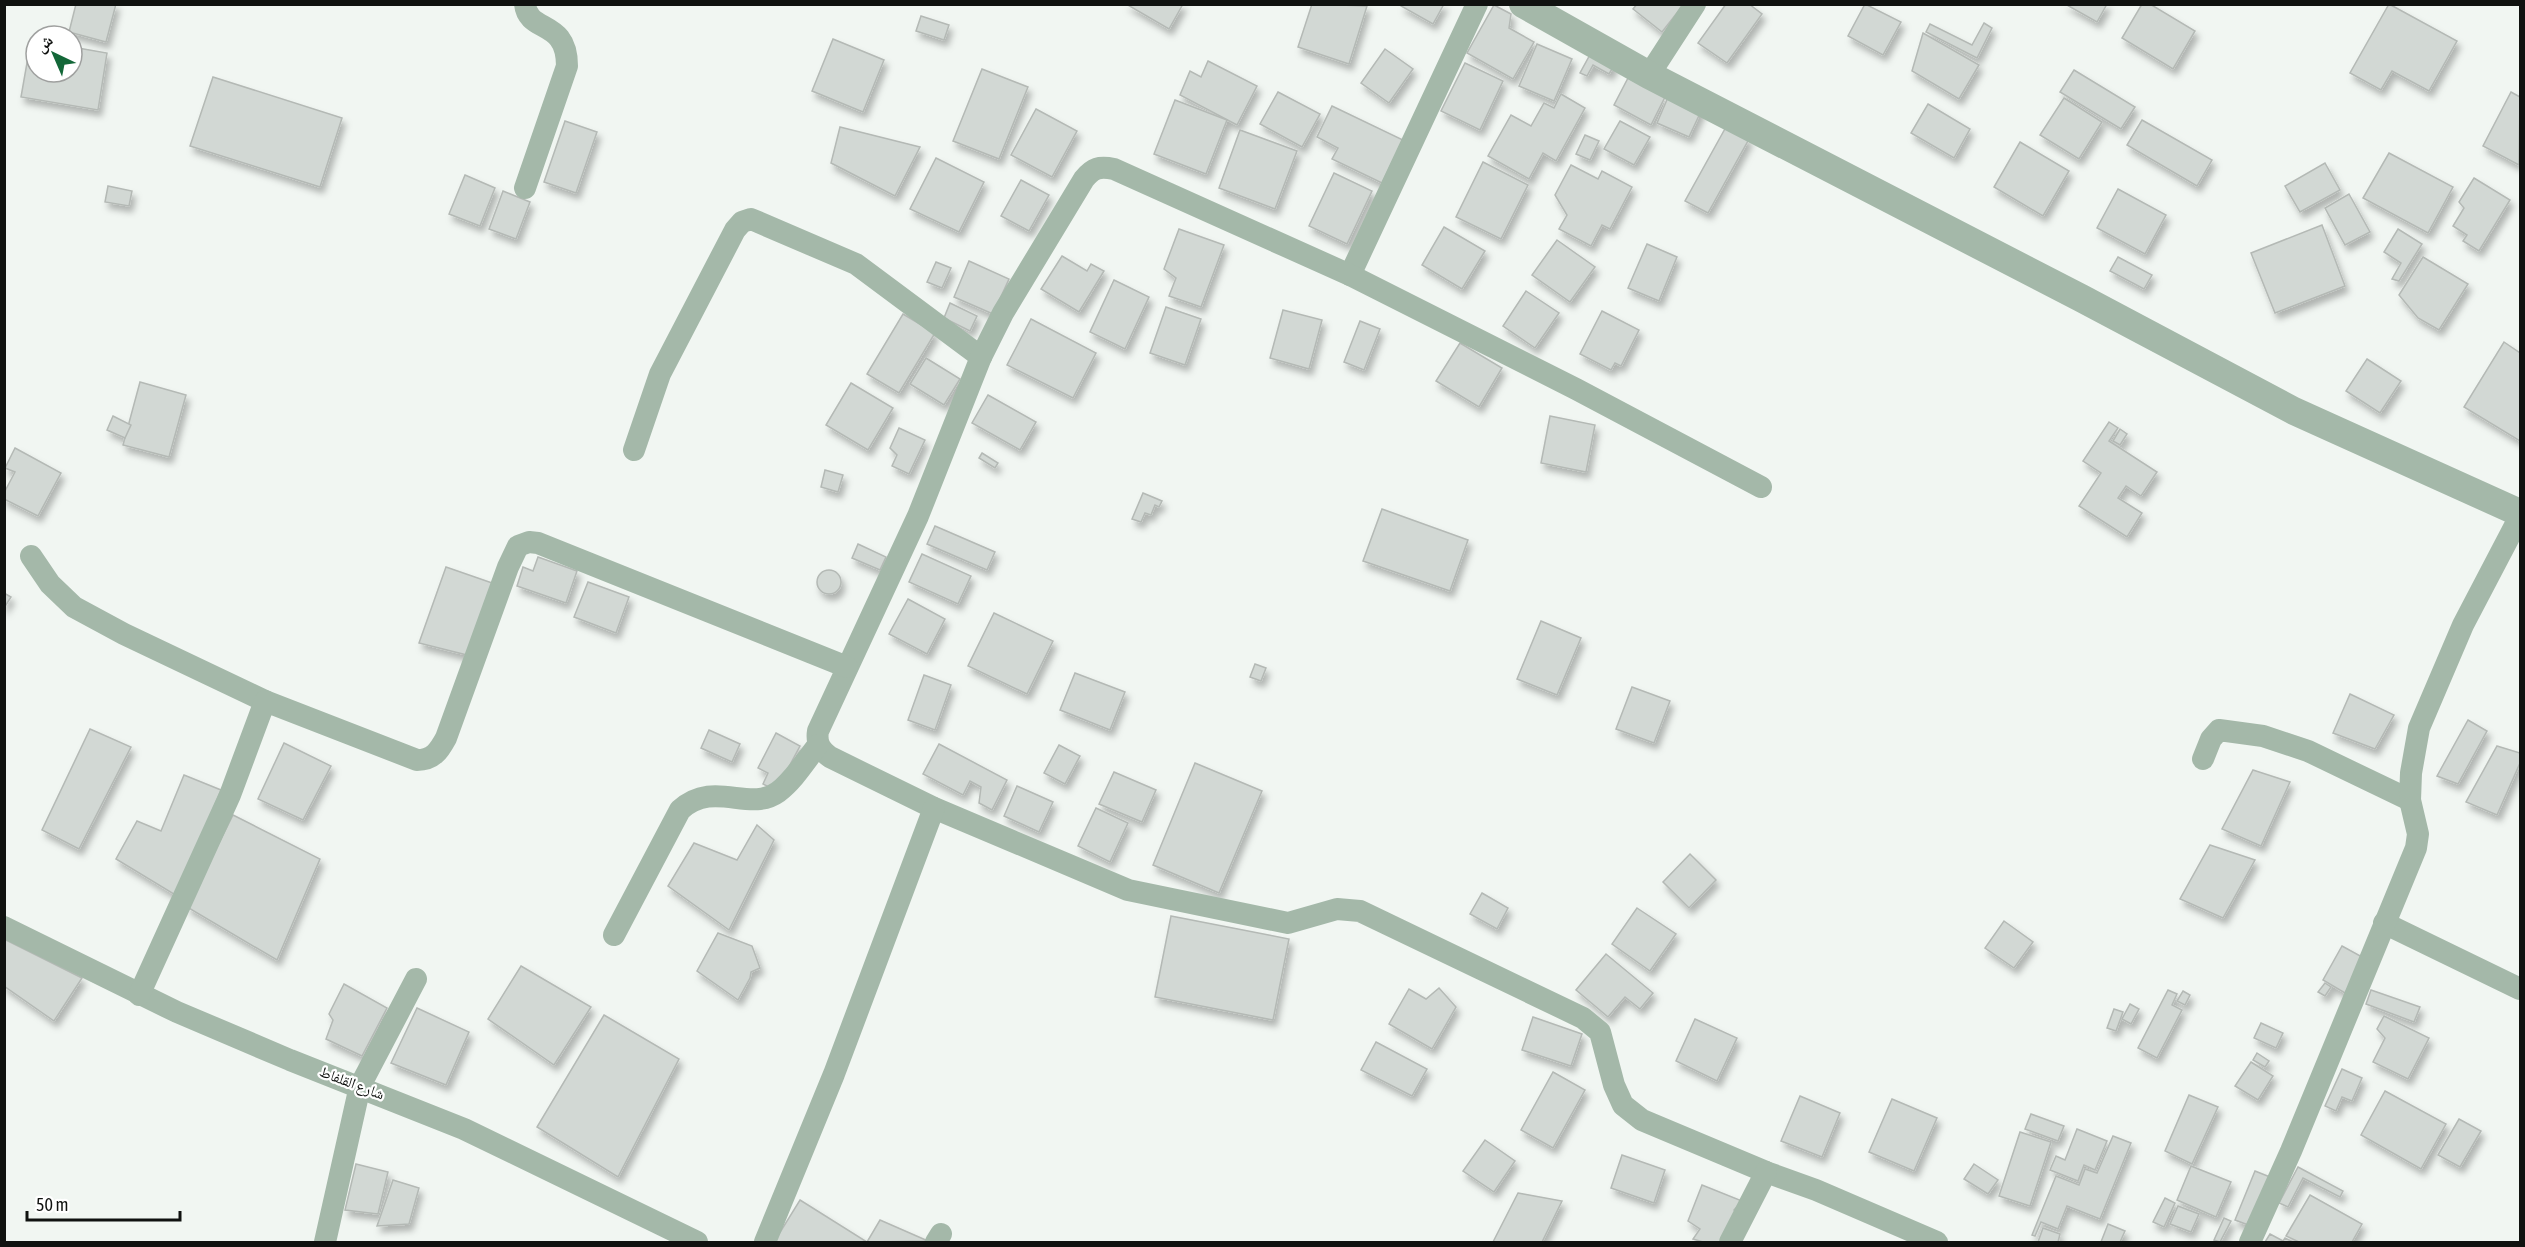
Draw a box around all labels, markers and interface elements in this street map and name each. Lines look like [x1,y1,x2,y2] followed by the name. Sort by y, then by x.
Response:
[24,24,84,84] north arrow
[31,31,57,56] text: ش
[317,1062,387,1105] street label: شارع القلفاط
[27,1184,180,1222] scale bar
[36,1194,68,1215] text: 50 m

